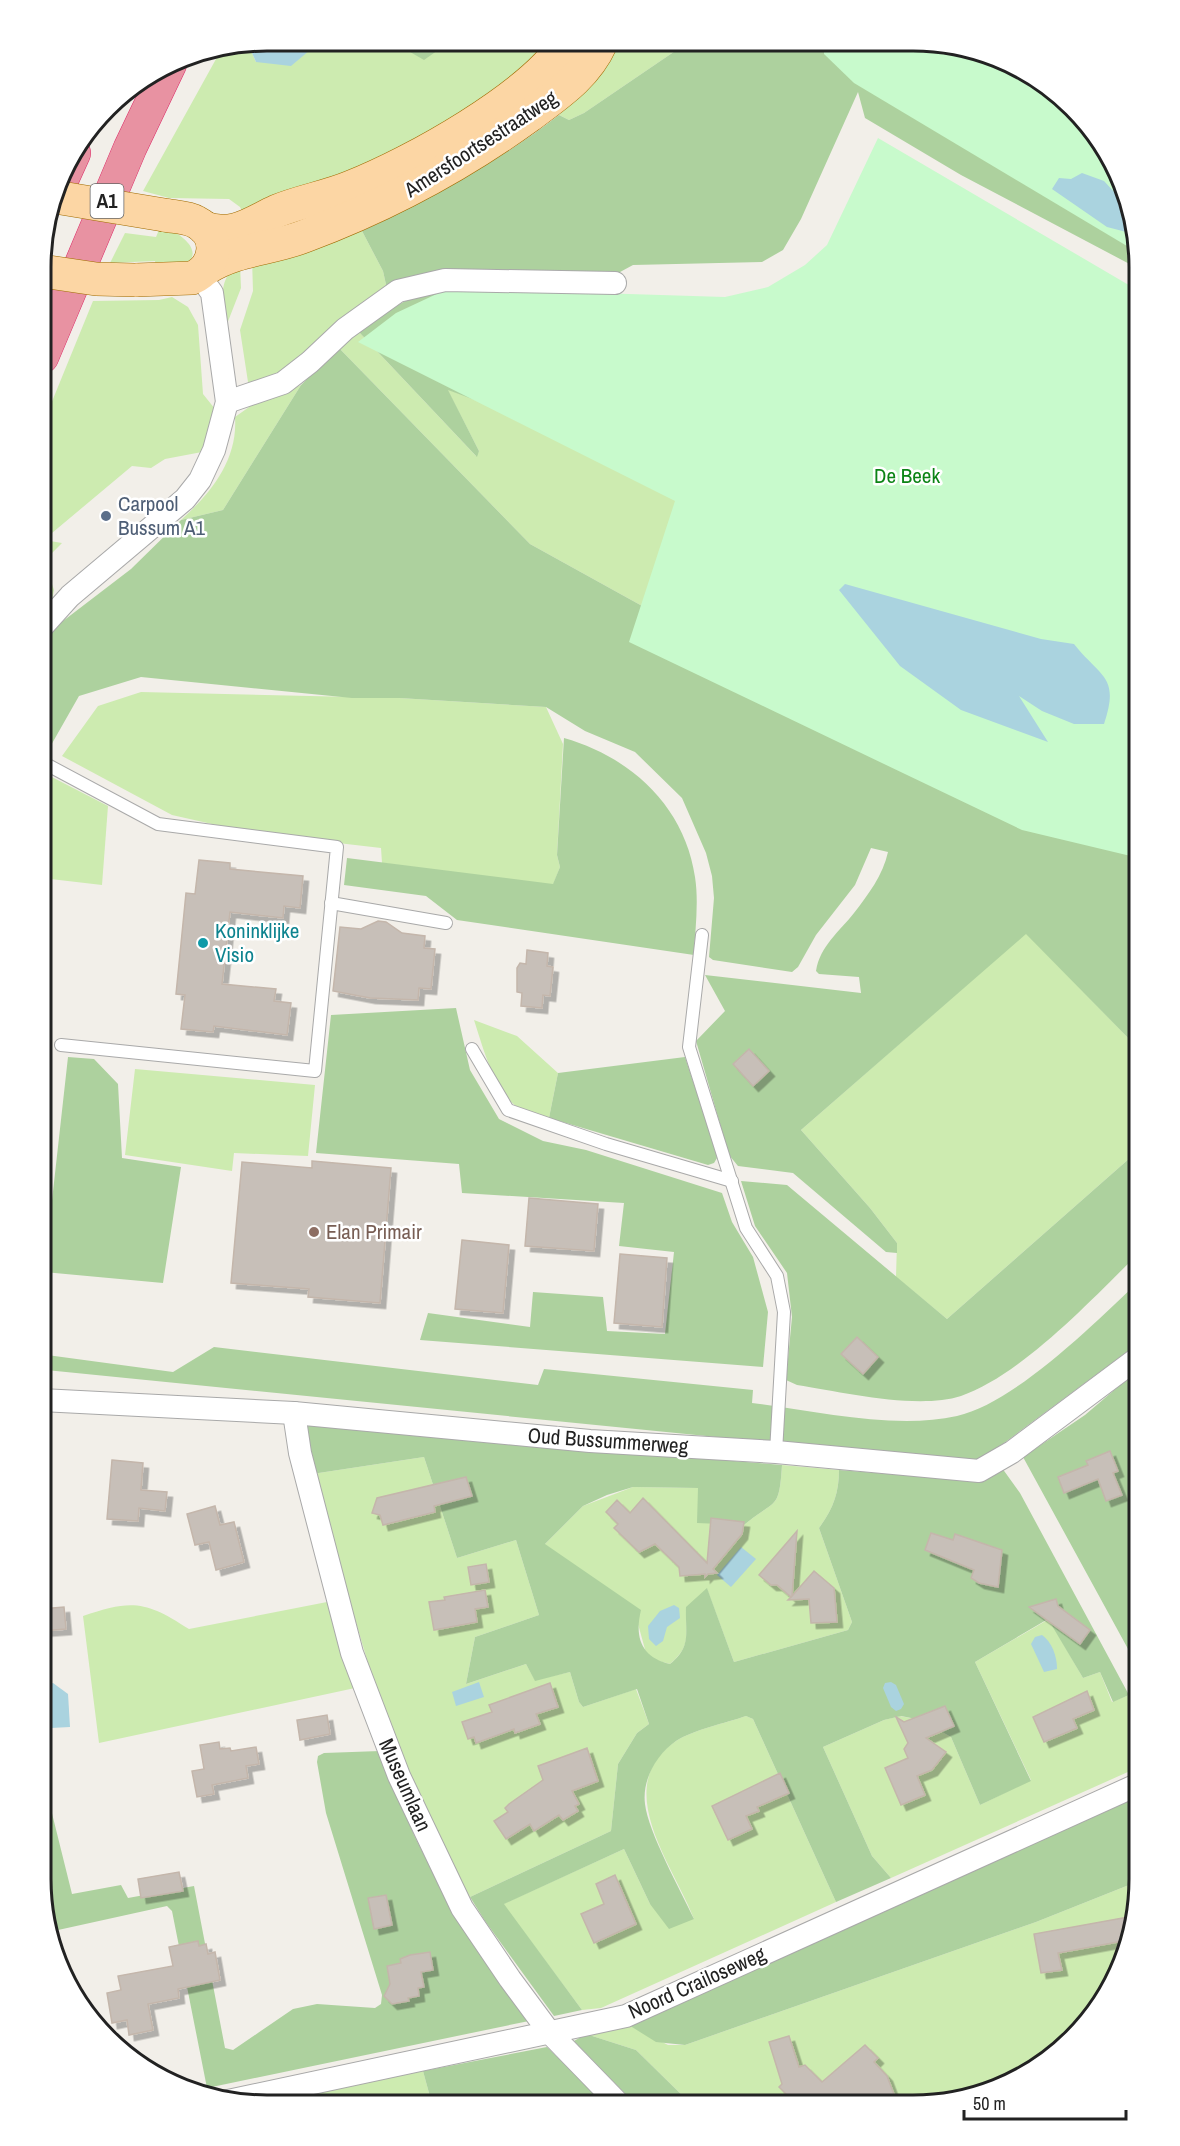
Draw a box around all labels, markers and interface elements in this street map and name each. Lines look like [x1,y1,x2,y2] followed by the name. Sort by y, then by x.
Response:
[398,83,563,205] street label: Amersfoortsestraatweg
[90,184,124,218] road number: A1
[874,461,940,490] park label: De Beek
[118,489,206,542] place label: Carpool Bussum A1
[99,509,113,523] marker: Carpool Bussum A1
[215,916,299,969] place label: Koninklijke Visio
[196,936,210,950] marker: Koninklijke Visio
[326,1217,422,1246] place label: Elan Primair
[307,1225,321,1239] marker: Elan Primair
[527,1420,690,1461] street label: Oud Bussummerweg
[372,1734,439,1836] street label: Museumlaan
[624,1939,770,2026] street label: Noord Crailoseweg
[964,2083,1126,2121] scale bar
[973,2091,1006,2116] text: 50 m

